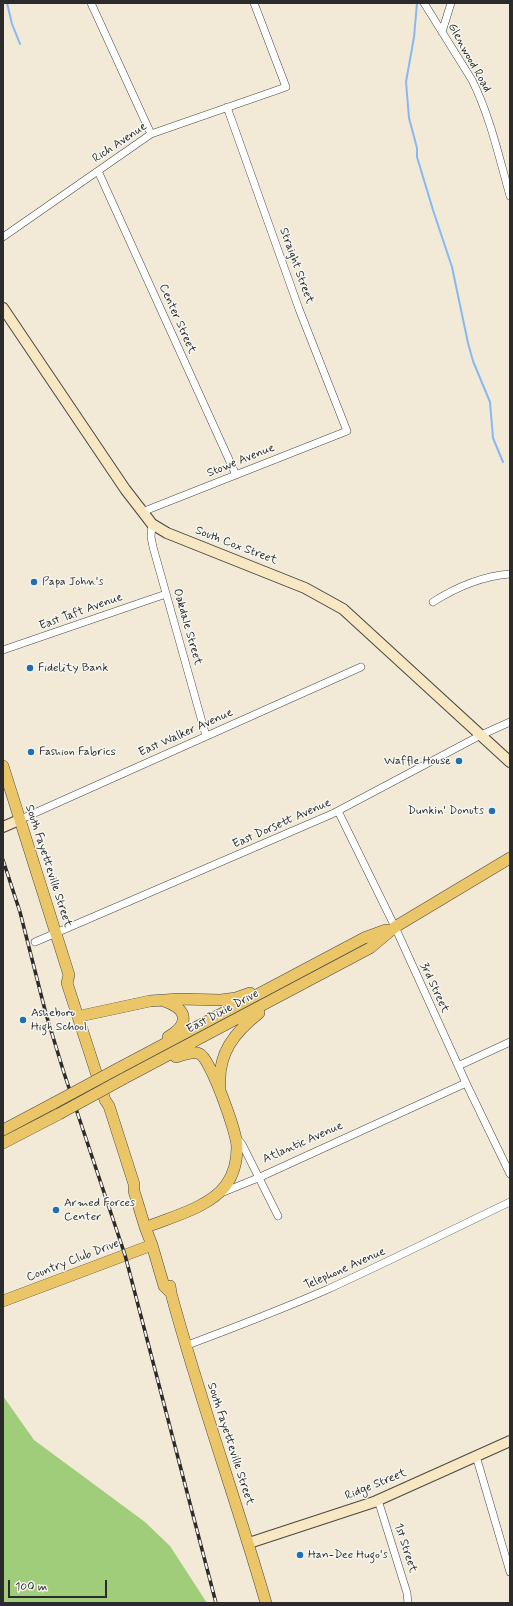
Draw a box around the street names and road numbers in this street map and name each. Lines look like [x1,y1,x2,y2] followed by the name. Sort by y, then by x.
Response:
[444,21,494,95] street label: Glenwood Road
[90,120,150,166] street label: Rich Avenue
[276,226,316,306] street label: Straight Street
[155,282,199,356] street label: Center Street
[205,441,277,481] street label: Stowe Avenue
[193,524,279,568] street label: South Cox Street
[169,587,205,667] street label: Oakdale Street
[37,590,125,634] street label: East Taft Avenue
[137,706,235,760] street label: East Walker Avenue
[231,796,333,852] street label: East Dorsett Avenue
[21,803,75,929] street label: South Fayetteville Street
[416,961,452,1015] street label: 3rd Street
[184,987,262,1037] street label: East Dixie Drive
[261,1119,345,1167] street label: Atlantic Avenue
[25,1237,121,1285] street label: Country Club Drive
[302,1245,388,1293] street label: Telephone Avenue
[203,1381,257,1507] street label: South Fayetteville Street
[343,1466,409,1504] street label: Ridge Street
[390,1521,420,1575] street label: 1st Street

